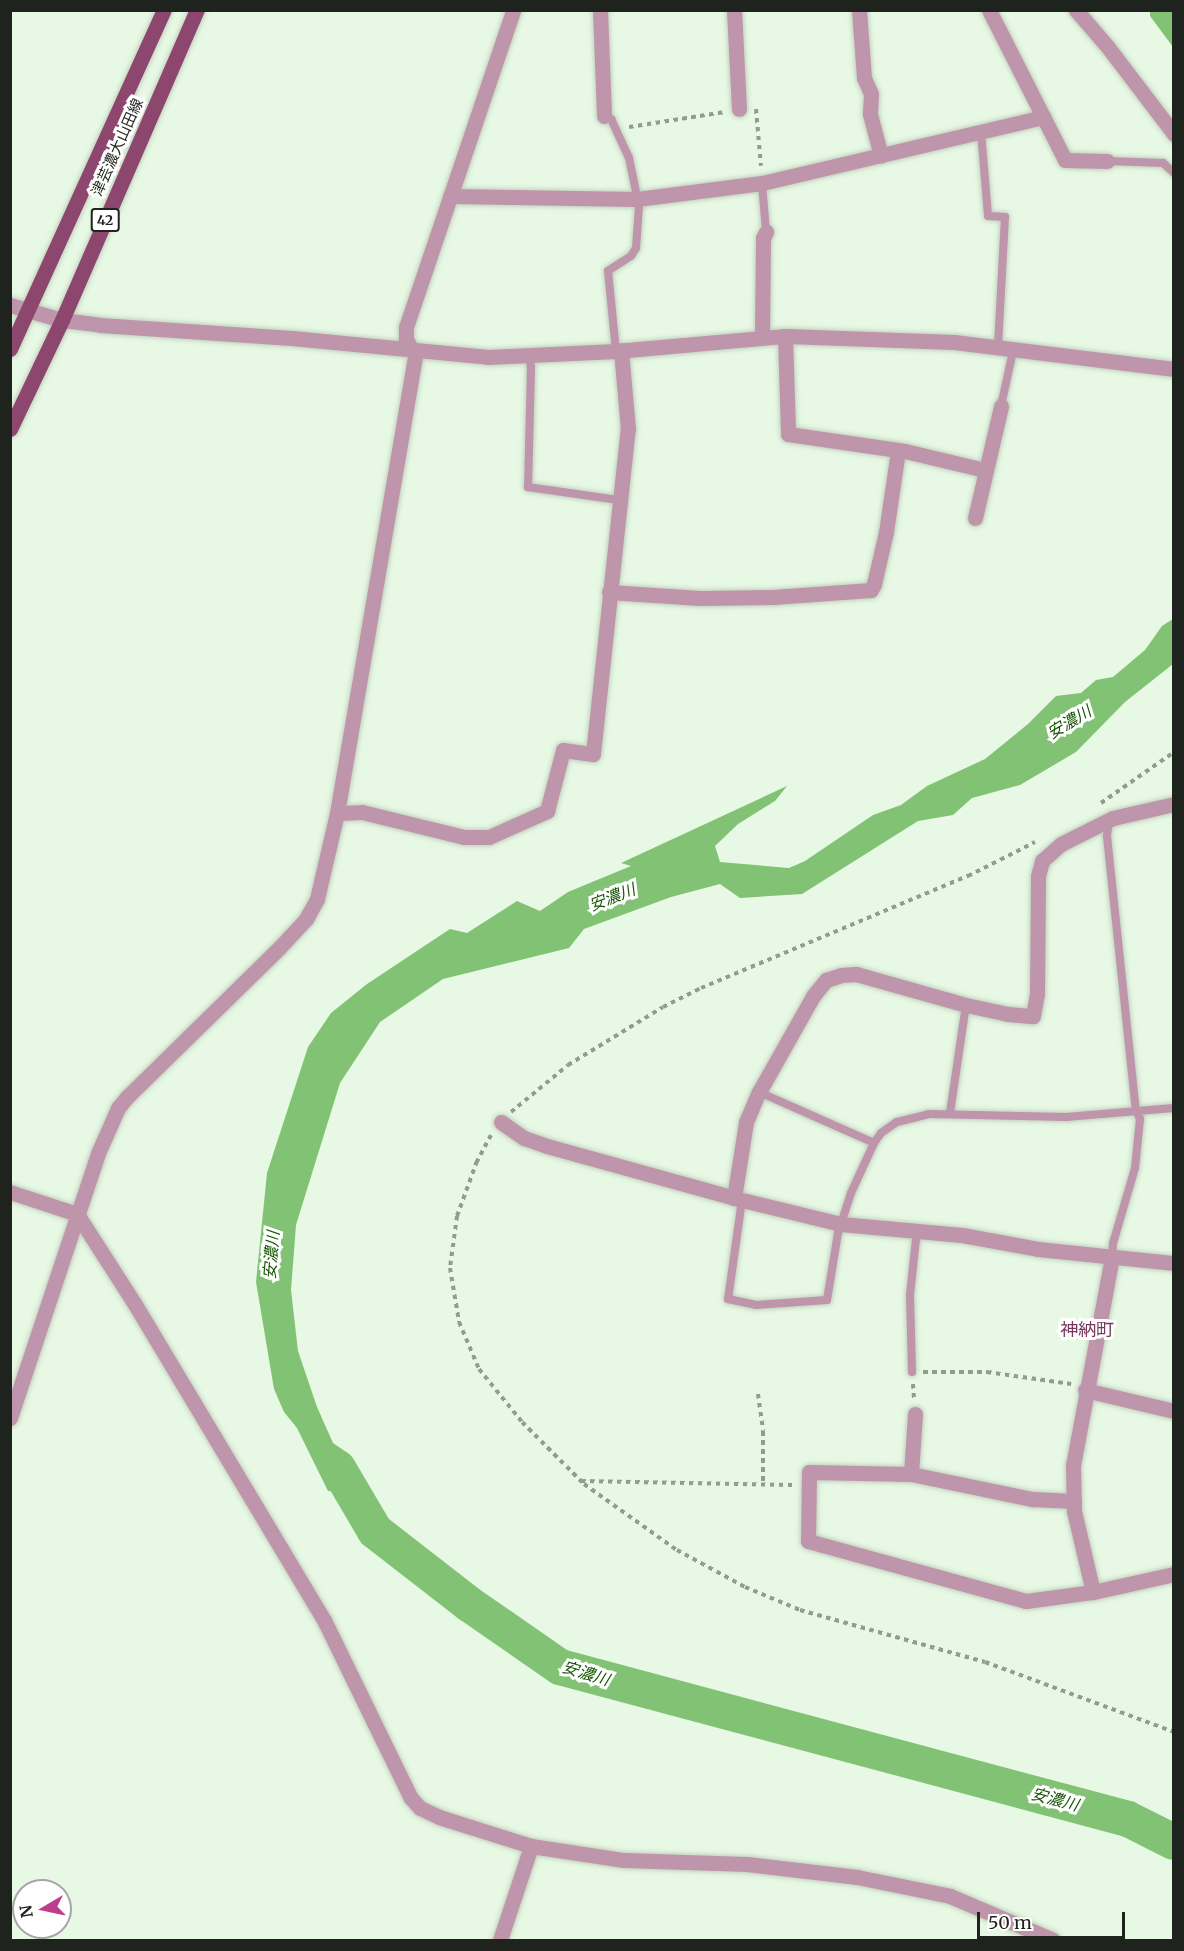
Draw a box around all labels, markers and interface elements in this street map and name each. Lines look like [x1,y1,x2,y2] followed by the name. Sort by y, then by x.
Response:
[87,95,147,199] street label: 津芸濃大山田線
[90,209,120,231] road number: 42
[1043,701,1095,743] water label: 安濃川
[586,879,638,915] water label: 安濃川
[259,1230,283,1280] water label: 安濃川
[1060,1319,1114,1341] district label: 神納町
[560,1657,612,1689] water label: 安濃川
[1029,1784,1081,1814] water label: 安濃川
[12,1879,72,1939] north arrow
[980,1900,1128,1938] scale bar
[15,1904,37,1919] text: N
[988,1911,1032,1934] text: 50 m

